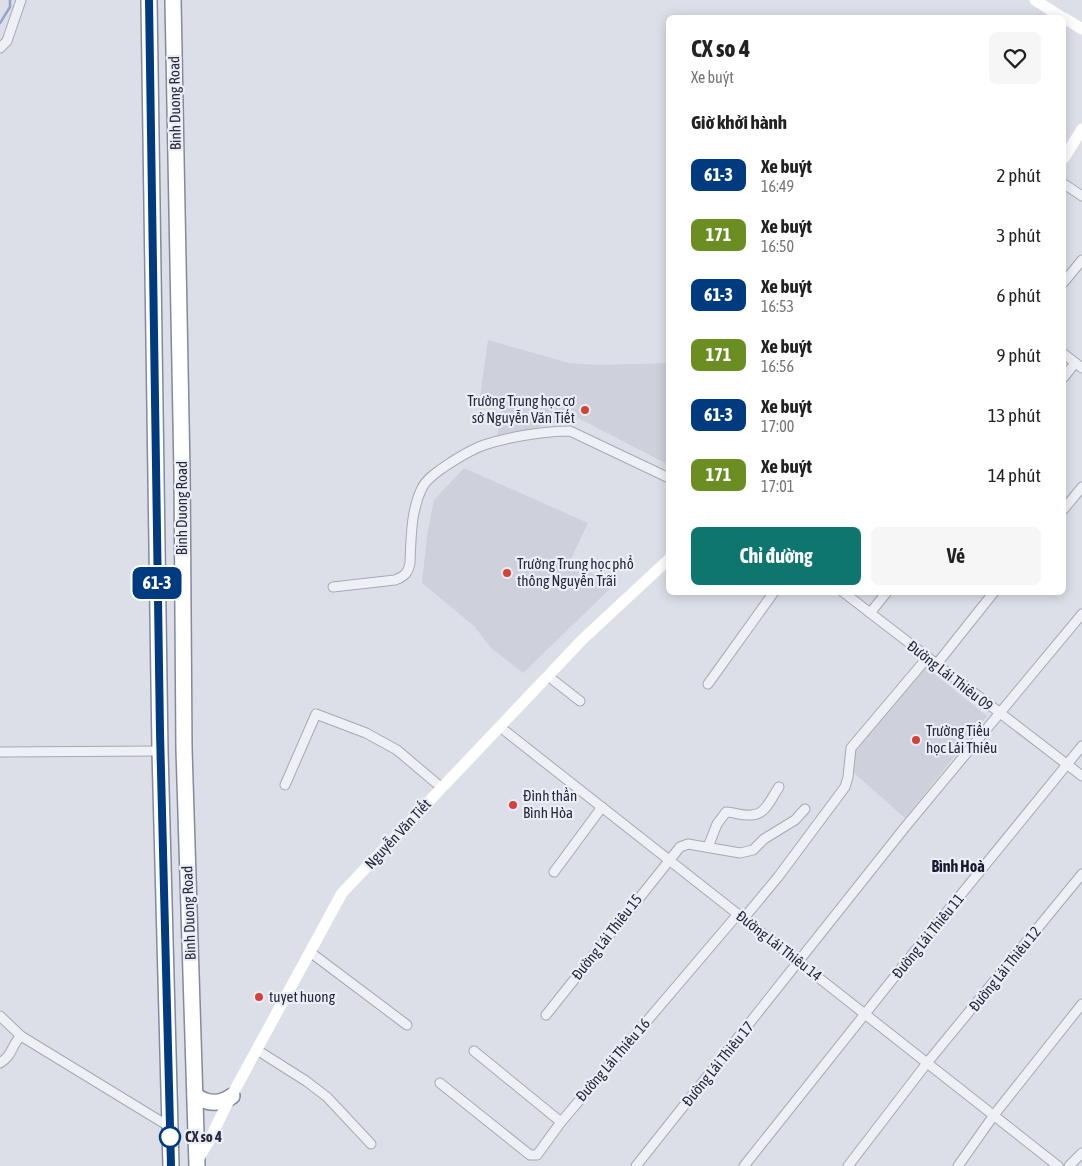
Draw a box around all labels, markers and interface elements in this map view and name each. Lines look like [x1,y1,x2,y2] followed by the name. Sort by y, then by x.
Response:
[989,32,1041,84] button: heart
[691,35,750,62] text: CX so 4
[165,56,184,150] street label: Binh Duong Road
[691,68,734,86] text: Xe buýt
[691,111,787,133] text: Giờ khởi hành
[761,155,812,177] text: Xe buýt
[704,164,733,185] text: 61-3
[997,164,1041,186] text: 2 phút
[761,177,794,195] text: 16:49
[761,215,812,237] text: Xe buýt
[706,224,731,245] text: 171
[997,224,1041,246] text: 3 phút
[761,237,794,255] text: 16:50
[761,275,812,297] text: Xe buýt
[704,284,733,305] text: 61-3
[997,284,1041,306] text: 6 phút
[761,297,794,315] text: 16:53
[761,335,812,357] text: Xe buýt
[706,344,731,365] text: 171
[997,344,1041,366] text: 9 phút
[761,357,794,375] text: 16:56
[467,392,575,426] place label: Trường Trung học cơ sở Nguyễn Văn Tiết
[761,395,812,417] text: Xe buýt
[579,404,591,416] marker: Trường Trung học cơ sở Nguyễn Văn Tiết
[704,404,733,425] text: 61-3
[988,404,1041,426] text: 13 phút
[761,417,794,435] text: 17:00
[761,455,812,477] text: Xe buýt
[173,461,190,555] street label: Binh Duong Road
[706,464,731,485] text: 171
[988,464,1041,486] text: 14 phút
[761,477,794,495] text: 17:01
[691,527,861,585] button: Chỉ đường
[871,527,1041,585] button: Vé
[517,555,634,589] place label: Trường Trung học phổ thông Nguyễn Trãi
[122,567,192,599] line badge: 61-3
[501,567,513,579] marker: Trường Trung học phổ thông Nguyễn Trãi
[143,572,171,593] text: 61-3
[904,637,997,714] street label: Đường Lái Thiêu 09
[926,722,997,756] place label: Trường Tiểu học Lái Thiêu
[910,734,922,746] marker: Trường Tiểu học Lái Thiêu
[523,787,577,821] place label: Đình thần Bình Hòa
[361,795,434,872] street label: Nguyễn Văn Tiết
[507,799,519,811] marker: Đình thần Bình Hòa
[931,857,985,875] district label: Bình Hoà
[178,866,199,960] street label: Binh Duong Road
[568,890,645,983] street label: Đường Lái Thiêu 15
[888,890,967,981] street label: Đường Lái Thiêu 11
[733,907,826,984] street label: Đường Lái Thiêu 14
[965,923,1044,1014] street label: Đường Lái Thiêu 12
[269,988,336,1005] place label: tuyet huong
[253,991,265,1003] marker: tuyet huong
[572,1015,653,1104] street label: Đường Lái Thiêu 16
[678,1018,757,1109] street label: Đường Lái Thiêu 17
[159,1126,181,1148] marker: CX so 4
[185,1128,222,1145] place label: CX so 4

